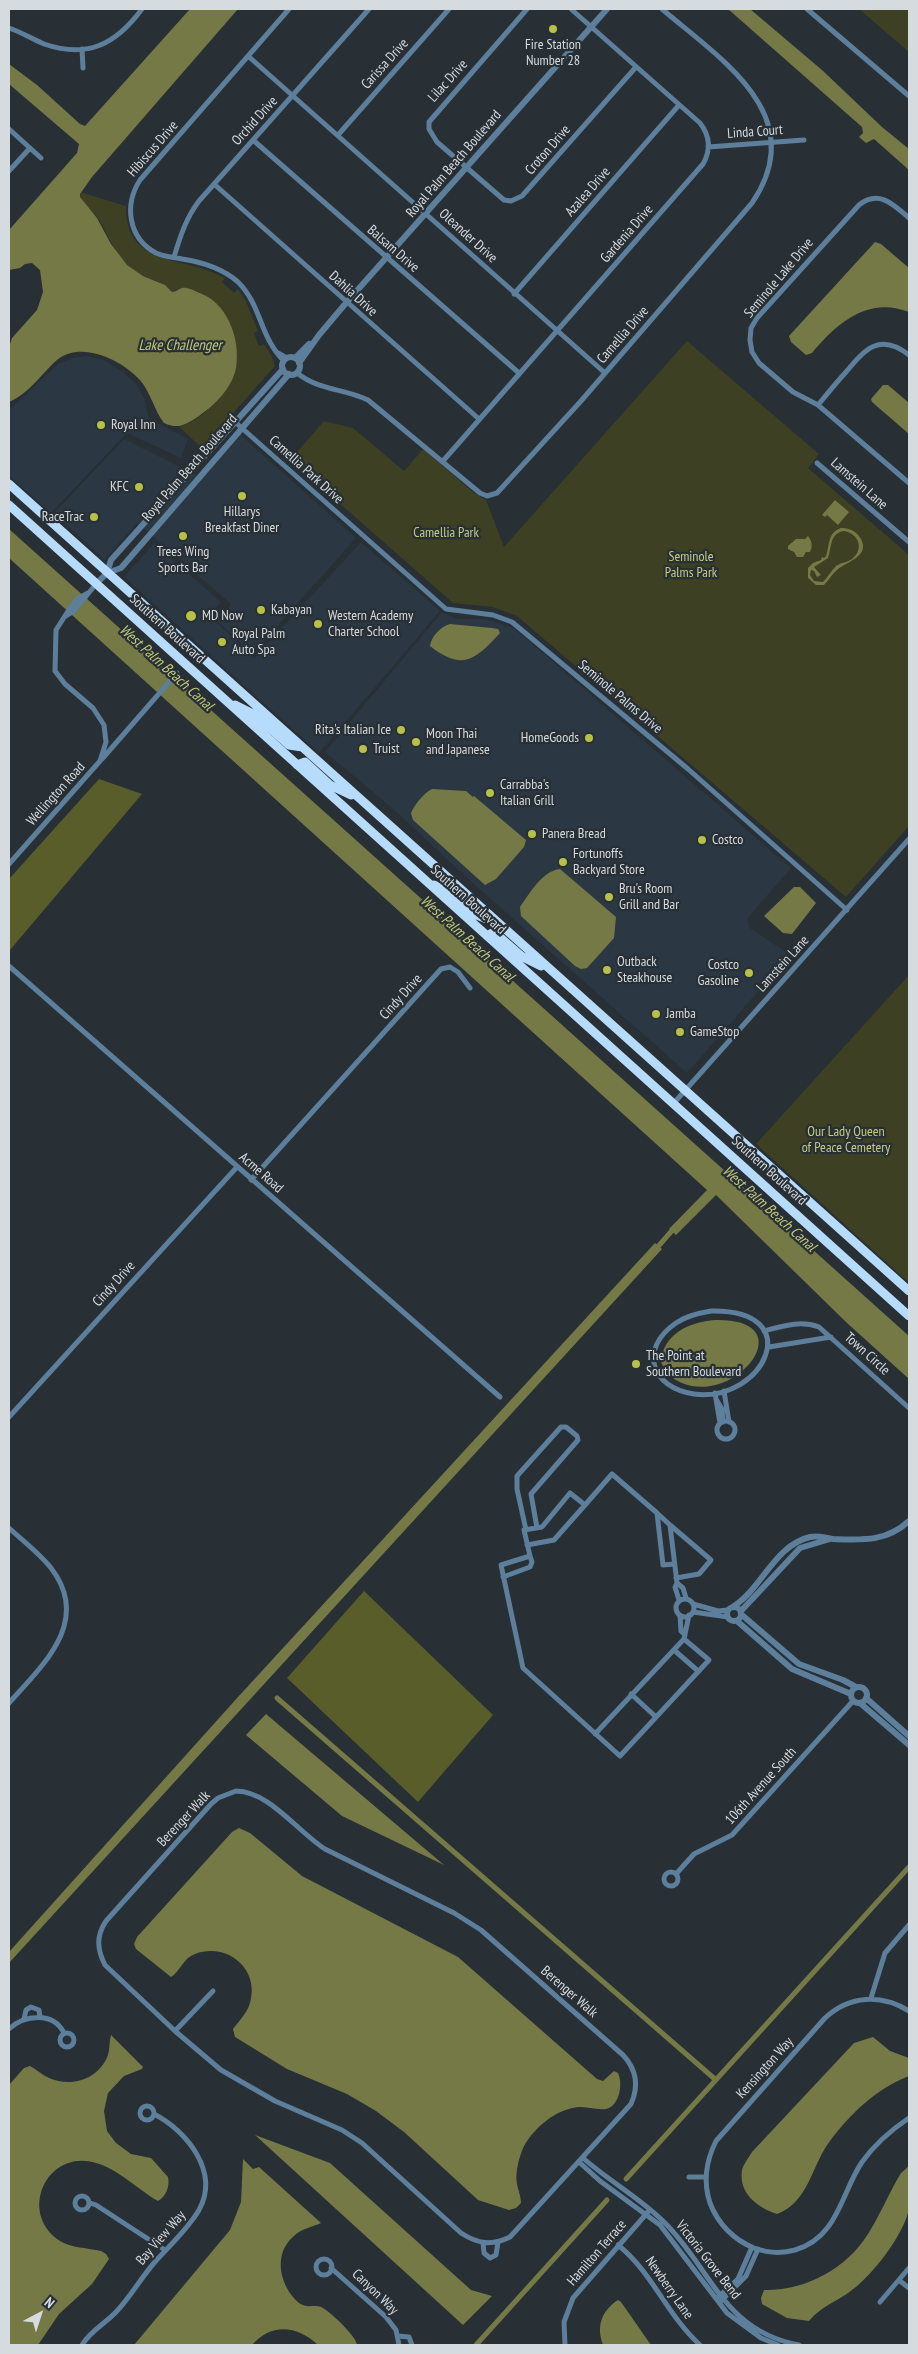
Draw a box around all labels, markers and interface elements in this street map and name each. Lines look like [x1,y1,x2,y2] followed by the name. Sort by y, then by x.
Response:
[547,23,559,35] marker: Fire Station Number 28
[358,35,412,93] street label: Carissa Drive
[525,37,581,70] place label: Fire Station Number 28
[425,56,471,106] street label: Lilac Drive
[229,93,281,149] street label: Orchid Drive
[403,107,505,221] street label: Royal Palm Beach Boulevard
[124,118,182,180] street label: Hibiscus Drive
[522,122,574,178] street label: Croton Drive
[727,122,783,142] street label: Linda Court
[562,164,614,220] street label: Azalea Drive
[597,202,657,266] street label: Gardenia Drive
[435,205,501,267] street label: Oleander Drive
[364,222,422,276] street label: Balsam Drive
[741,235,817,321] street label: Seminole Lake Drive
[325,268,381,320] street label: Dahlia Drive
[594,303,652,367] street label: Camellia Drive
[138,337,222,355] water label: Lake Challenger
[139,411,241,525] street label: Royal Palm Beach Boulevard
[111,417,156,433] place label: Royal Inn
[95,419,107,431] marker: Royal Inn
[265,432,347,508] street label: Camellia Park Drive
[827,455,891,513] street label: Lamstein Lane
[110,479,129,495] place label: KFC
[133,481,145,493] marker: KFC
[236,490,248,502] marker: Hillarys Breakfast Diner
[205,504,279,536] place label: Hillarys Breakfast Diner
[42,509,84,525] place label: RaceTrac
[88,511,100,523] marker: RaceTrac
[413,525,479,541] park label: Camellia Park
[177,530,189,542] marker: Trees Wing Sports Bar
[157,544,209,576] place label: Trees Wing Sports Bar
[665,549,717,582] park label: Seminole Palms Park
[126,591,208,667] street label: Southern Boulevard
[271,602,312,618] place label: Kabayan
[255,604,267,616] marker: Kabayan
[202,608,243,624] place label: MD Now
[328,608,413,640] place label: Western Academy Charter School
[184,609,198,623] marker: MD Now
[312,618,324,630] marker: Western Academy Charter School
[115,621,217,715] water label: West Palm Beach Canal
[232,626,285,658] place label: Royal Palm Auto Spa
[216,636,228,648] marker: Royal Palm Auto Spa
[574,657,666,737] street label: Seminole Palms Drive
[315,722,391,738] place label: Rita's Italian Ice
[395,724,407,736] marker: Rita's Italian Ice
[426,726,490,759] place label: Moon Thai and Japanese
[521,730,579,746] place label: HomeGoods
[583,732,595,744] marker: HomeGoods
[410,736,422,748] marker: Moon Thai and Japanese
[373,741,400,757] place label: Truist
[357,743,369,755] marker: Truist
[23,759,89,829] street label: Wellington Road
[500,777,554,810] place label: Carrabba's Italian Grill
[484,787,496,799] marker: Carrabba's Italian Grill
[542,826,606,842] place label: Panera Bread
[526,828,538,840] marker: Panera Bread
[712,832,743,848] place label: Costco
[696,834,708,846] marker: Costco
[573,846,645,879] place label: Fortunoffs Backyard Store
[557,856,569,868] marker: Fortunoffs Backyard Store
[427,862,509,938] street label: Southern Boulevard
[619,881,679,914] place label: Bru's Room Grill and Bar
[603,891,615,903] marker: Bru's Room Grill and Bar
[416,892,518,986] water label: West Palm Beach Canal
[753,932,813,996] street label: Lamstein Lane
[617,954,672,986] place label: Outback Steakhouse
[698,957,739,990] place label: Costco Gasoline
[601,964,613,976] marker: Outback Steakhouse
[743,967,755,979] marker: Costco Gasoline
[376,971,426,1023] street label: Cindy Drive
[666,1006,696,1022] place label: Jamba
[650,1008,662,1020] marker: Jamba
[690,1024,739,1040] place label: GameStop
[674,1026,686,1038] marker: GameStop
[802,1124,890,1156] park label: Our Lady Queen of Peace Cemetery
[728,1133,810,1209] street label: Southern Boulevard
[235,1149,287,1197] street label: Acme Road
[718,1162,820,1256] water label: West Palm Beach Canal
[89,1258,139,1310] street label: Cindy Drive
[841,1329,893,1379] street label: Town Circle
[646,1348,741,1380] place label: The Point at Southern Boulevard
[630,1358,642,1370] marker: The Point at Southern Boulevard
[722,1744,800,1828] street label: 106th Avenue South
[154,1788,214,1850] street label: Berenger Walk
[537,1963,601,2021] street label: Berenger Walk
[733,2034,797,2102] street label: Kensington Way
[133,2207,189,2269] street label: Bay View Way
[564,2217,630,2289] street label: Hamilton Terrace
[672,2217,744,2303] street label: Victoria Grove Bend
[641,2254,697,2322] street label: Newberry Lane
[348,2266,402,2318] street label: Canyon Way
[15,2289,65,2339] north arrow
[41,2293,58,2312] text: N

